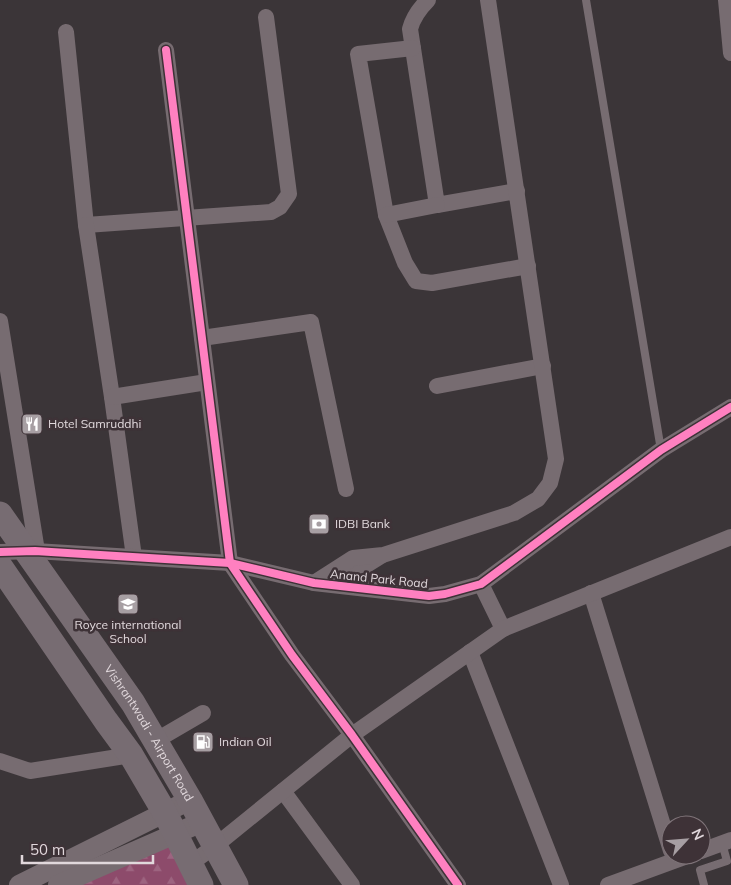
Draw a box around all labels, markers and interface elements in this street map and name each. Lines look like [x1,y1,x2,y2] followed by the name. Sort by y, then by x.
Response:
[20,412,44,436] restaurant icon: Hotel Samruddhi
[48,416,142,431] place label: Hotel Samruddhi
[307,512,331,536] bank icon: IDBI Bank
[335,516,391,531] place label: IDBI Bank
[329,566,429,591] street label: Anand Park Road
[116,592,140,616] school or university icon: Royce international School
[75,617,181,646] place label: Royce international School
[101,662,197,804] street label: Vishrantwadi - Airport Road
[191,730,215,754] fuel station icon: Indian Oil
[219,734,272,749] place label: Indian Oil
[661,815,711,865] north arrow
[687,826,708,843] text: N
[22,832,154,864] scale bar
[30,840,65,859] text: 50 m

